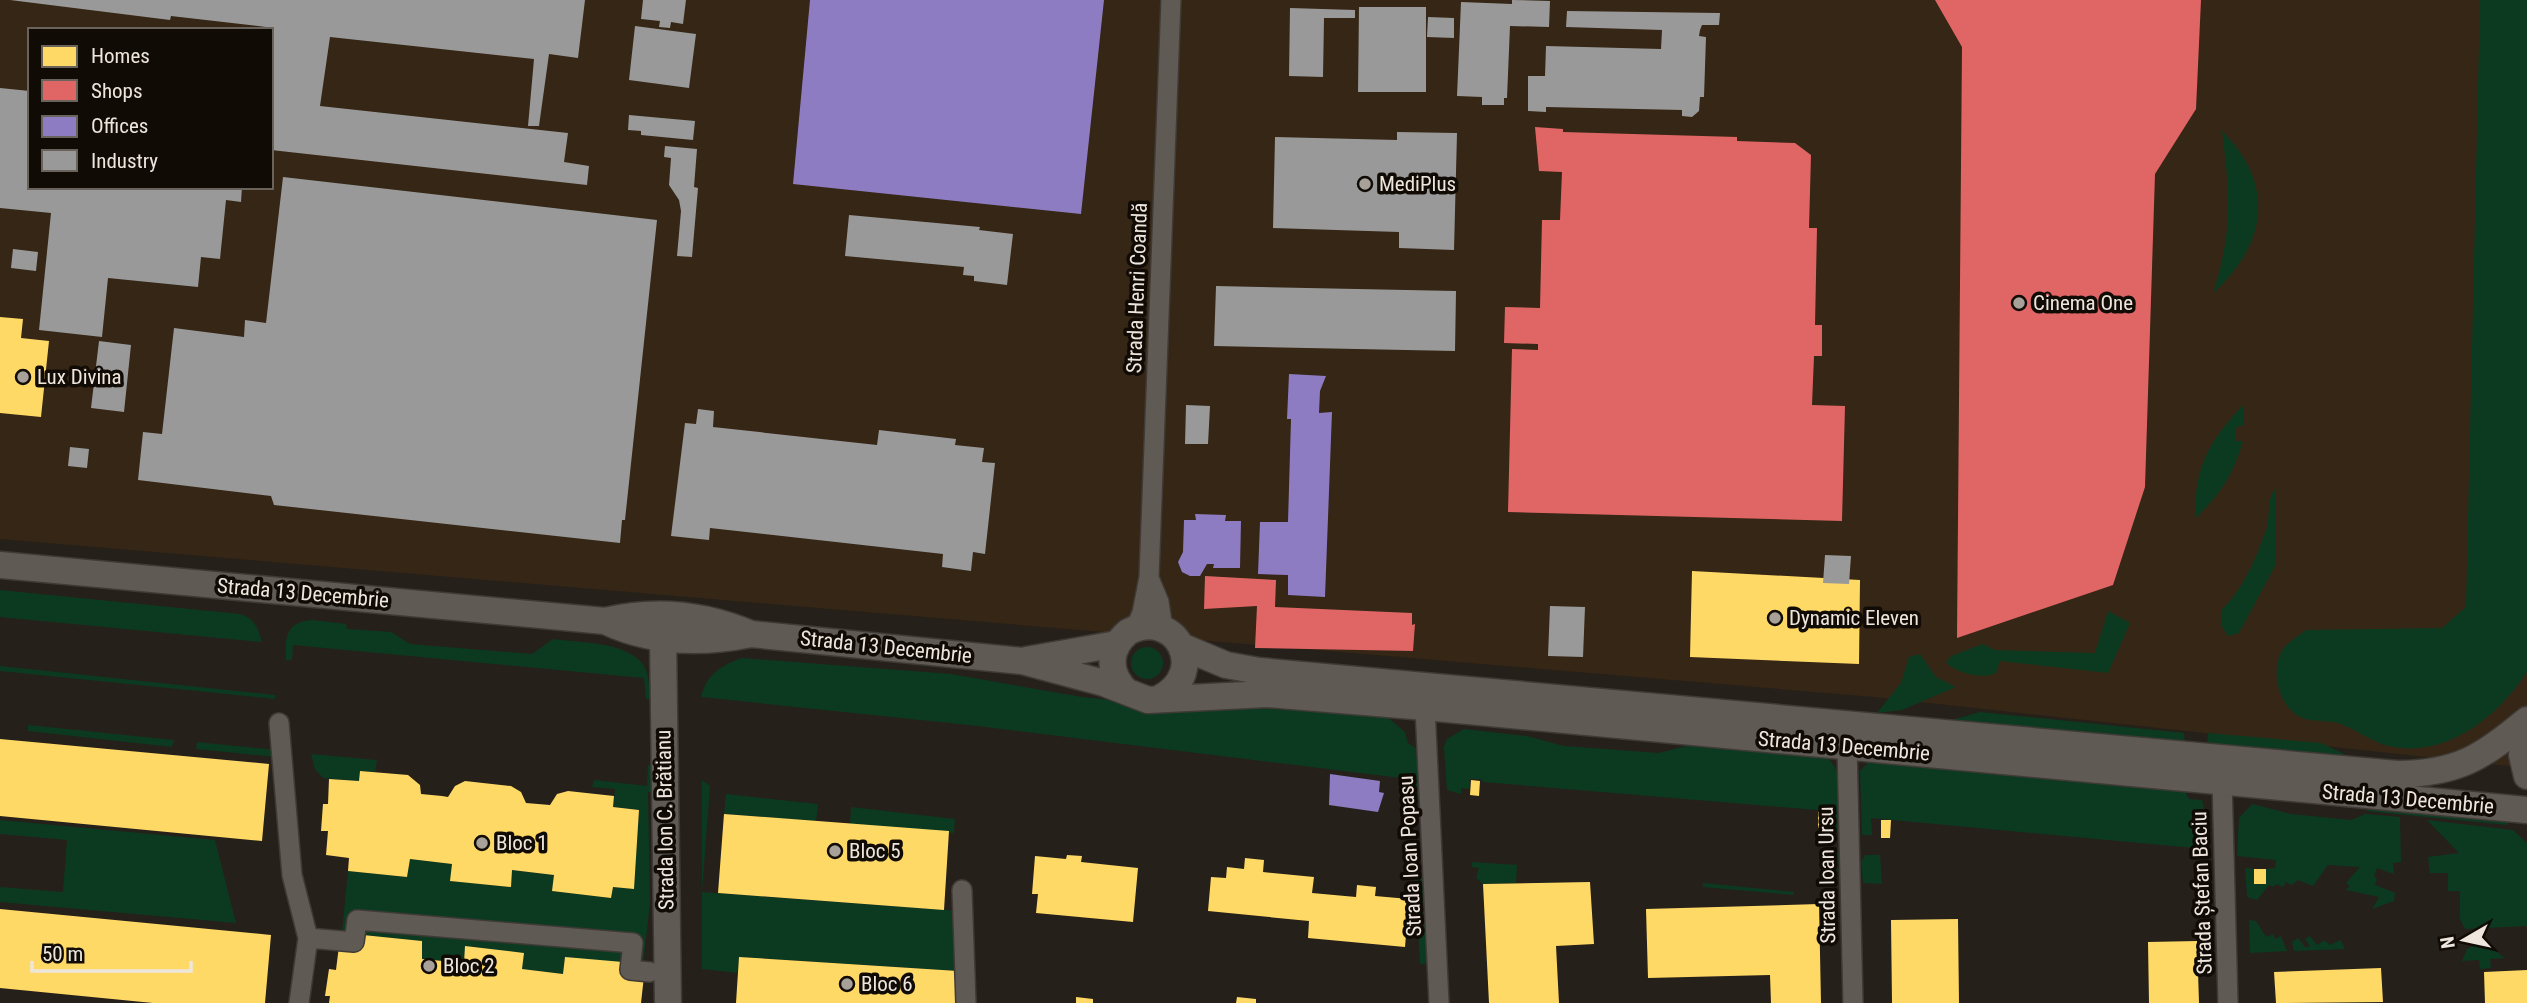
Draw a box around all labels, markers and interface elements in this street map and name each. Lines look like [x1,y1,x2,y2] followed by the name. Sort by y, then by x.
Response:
[28,28,273,189] legend
[91,44,150,68] text: Homes
[91,79,143,103] text: Shops
[91,114,148,138] text: Offices
[91,149,158,173] text: Industry
[1379,172,1456,196] place label: MediPlus
[1357,176,1373,192] marker: MediPlus
[1122,202,1152,374] street label: Strada Henri Coandă
[2033,291,2133,315] place label: Cinema One
[2011,295,2027,311] marker: Cinema One
[37,365,122,389] place label: Lux Divina
[15,369,31,385] marker: Lux Divina
[216,574,390,612] street label: Strada 13 Decembrie
[1789,606,1919,630] place label: Dynamic Eleven
[1767,610,1783,626] marker: Dynamic Eleven
[799,626,973,668] street label: Strada 13 Decembrie
[1757,727,1931,765] street label: Strada 13 Decembrie
[651,730,679,910] street label: Strada Ion C. Brătianu
[1394,775,1426,937] street label: Strada Ioan Popasu
[2321,780,2495,818] street label: Strada 13 Decembrie
[1814,806,1840,944] street label: Strada Ioan Ursu
[2187,811,2217,975] street label: Strada Ștefan Baciu
[496,831,548,855] place label: Bloc 1
[474,835,490,851] marker: Bloc 1
[849,839,901,863] place label: Bloc 5
[827,843,843,859] marker: Bloc 5
[2429,905,2499,975] north arrow
[32,930,191,974] scale bar
[2435,935,2460,950] text: N
[42,942,83,966] text: 50 m
[443,954,495,978] place label: Bloc 2
[421,958,437,974] marker: Bloc 2
[861,972,913,996] place label: Bloc 6
[839,976,855,992] marker: Bloc 6

